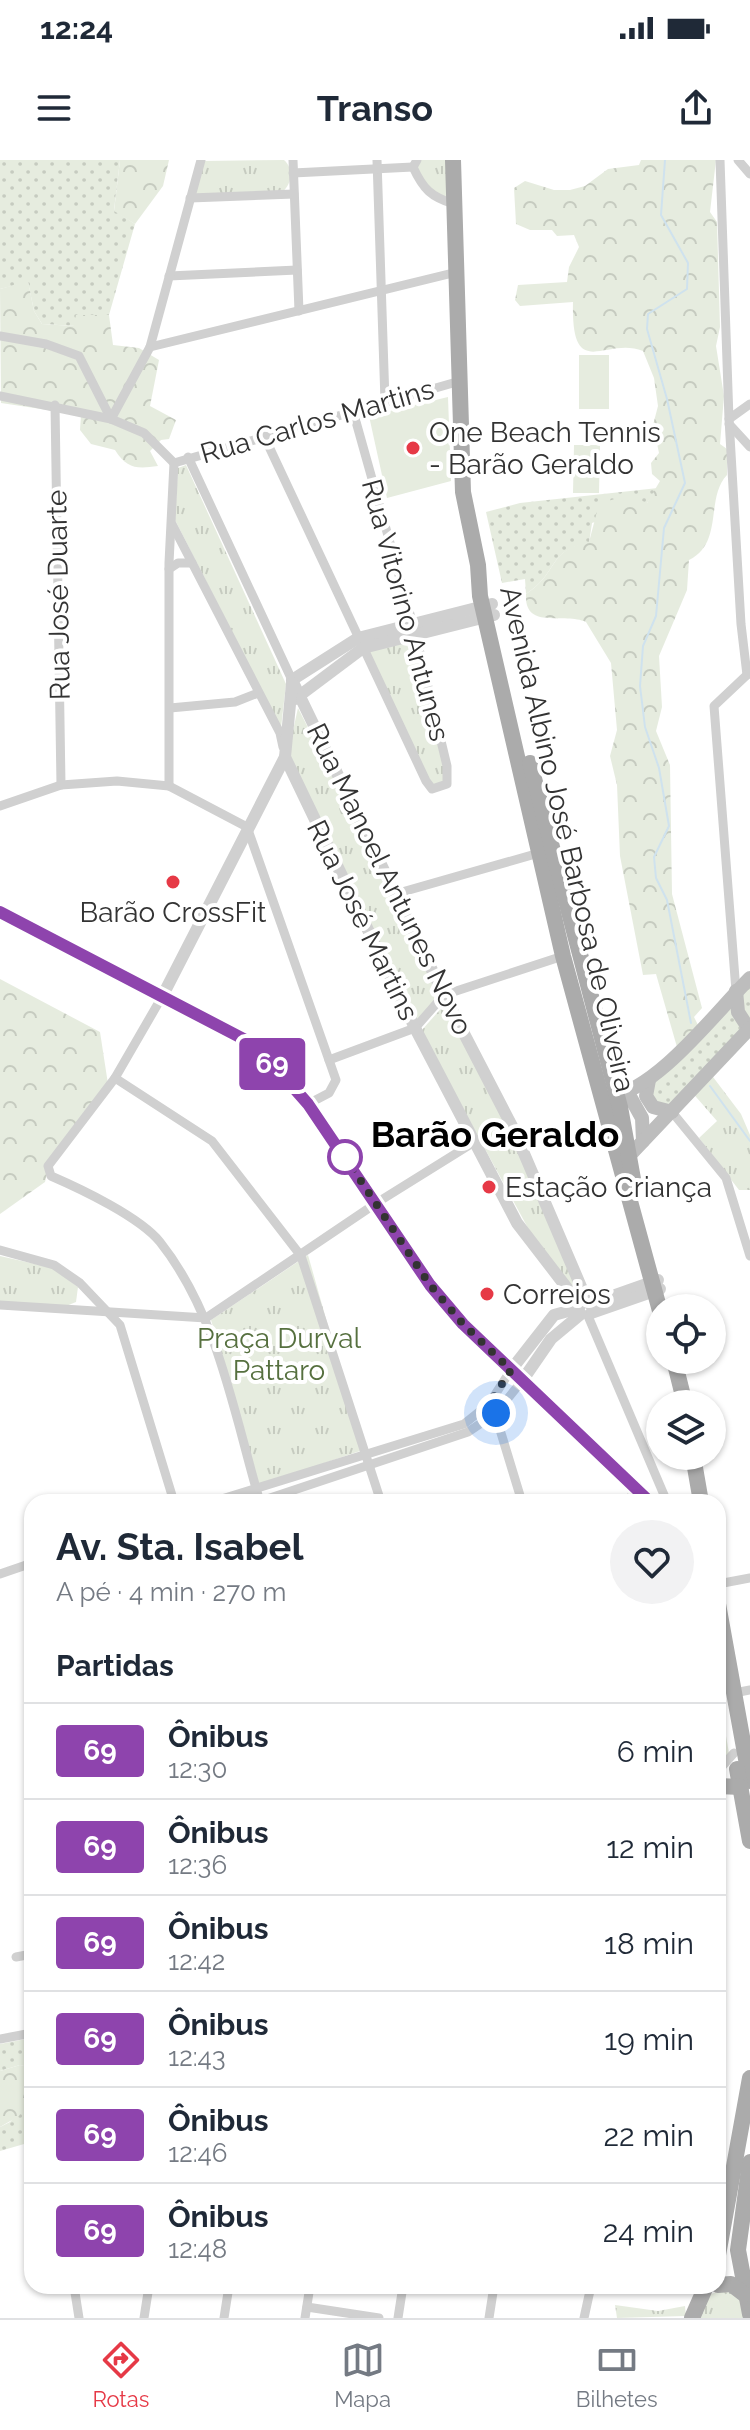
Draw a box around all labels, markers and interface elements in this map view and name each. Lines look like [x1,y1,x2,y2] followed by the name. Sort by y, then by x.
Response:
[40,11,113,46] text: 12:24
[32,86,76,130] icon: menu
[674,86,718,130] icon: share
[317,87,433,129] text: Transo
[197,372,438,471] street label: Rua Carlos Martins
[429,416,661,481] place label: One Beach Tennis - Barão Geraldo
[404,439,422,457] marker: One Beach Tennis - Barão Geraldo
[355,476,456,745] street label: Rua Vitorino Antunes
[40,489,77,701] street label: Rua José Duarte
[493,583,642,1095] street label: Avenida Albino José Barbosa de Oliveira
[300,718,479,1040] street label: Rua Manoel Antunes Novo
[300,815,425,1025] street label: Rua José Martins
[164,873,182,891] marker: Barão CrossFit
[80,896,267,929] place label: Barão CrossFit
[236,1038,308,1090] line badge: 69
[255,1047,289,1080] text: 69
[371,1113,619,1155] district label: Barão Geraldo
[328,1140,362,1174] unlabelled marker
[505,1171,712,1204] place label: Estação Criança
[480,1178,498,1196] marker: Estação Criança
[503,1278,611,1311] place label: Correios
[478,1285,496,1303] marker: Correios
[646,1294,726,1470] map controls
[646,1294,726,1374] button: locate
[197,1322,361,1387] park label: Praça Durval Pattaro
[646,1390,726,1470] button: layers
[476,1393,516,1433] your location
[610,1520,694,1604] button: heart
[56,1524,303,1569] text: Av. Sta. Isabel
[56,1577,286,1607] text: A pé · 4 min · 270 m
[56,1648,174,1683] text: Partidas
[168,1719,269,1754] text: Ônibus
[83,1734,117,1767] text: 69
[617,1734,694,1769] text: 6 min
[168,1754,227,1784] text: 12:30
[168,1815,269,1850] text: Ônibus
[83,1830,117,1863] text: 69
[606,1830,694,1865] text: 12 min
[168,1850,227,1880] text: 12:36
[168,1911,269,1946] text: Ônibus
[83,1926,117,1959] text: 69
[604,1926,694,1961] text: 18 min
[168,1946,225,1976] text: 12:42
[168,2007,269,2042] text: Ônibus
[83,2022,117,2055] text: 69
[604,2022,694,2057] text: 19 min
[168,2042,226,2072] text: 12:43
[168,2103,269,2138] text: Ônibus
[83,2118,117,2151] text: 69
[603,2118,694,2153] text: 22 min
[168,2138,227,2168] text: 12:46
[168,2199,269,2234] text: Ônibus
[83,2214,117,2247] text: 69
[603,2214,694,2249] text: 24 min
[168,2234,227,2264] text: 12:48
[92,2338,149,2412] tab: Rotas
[334,2338,391,2412] tab: Mapa
[576,2338,658,2412] tab: Bilhetes

